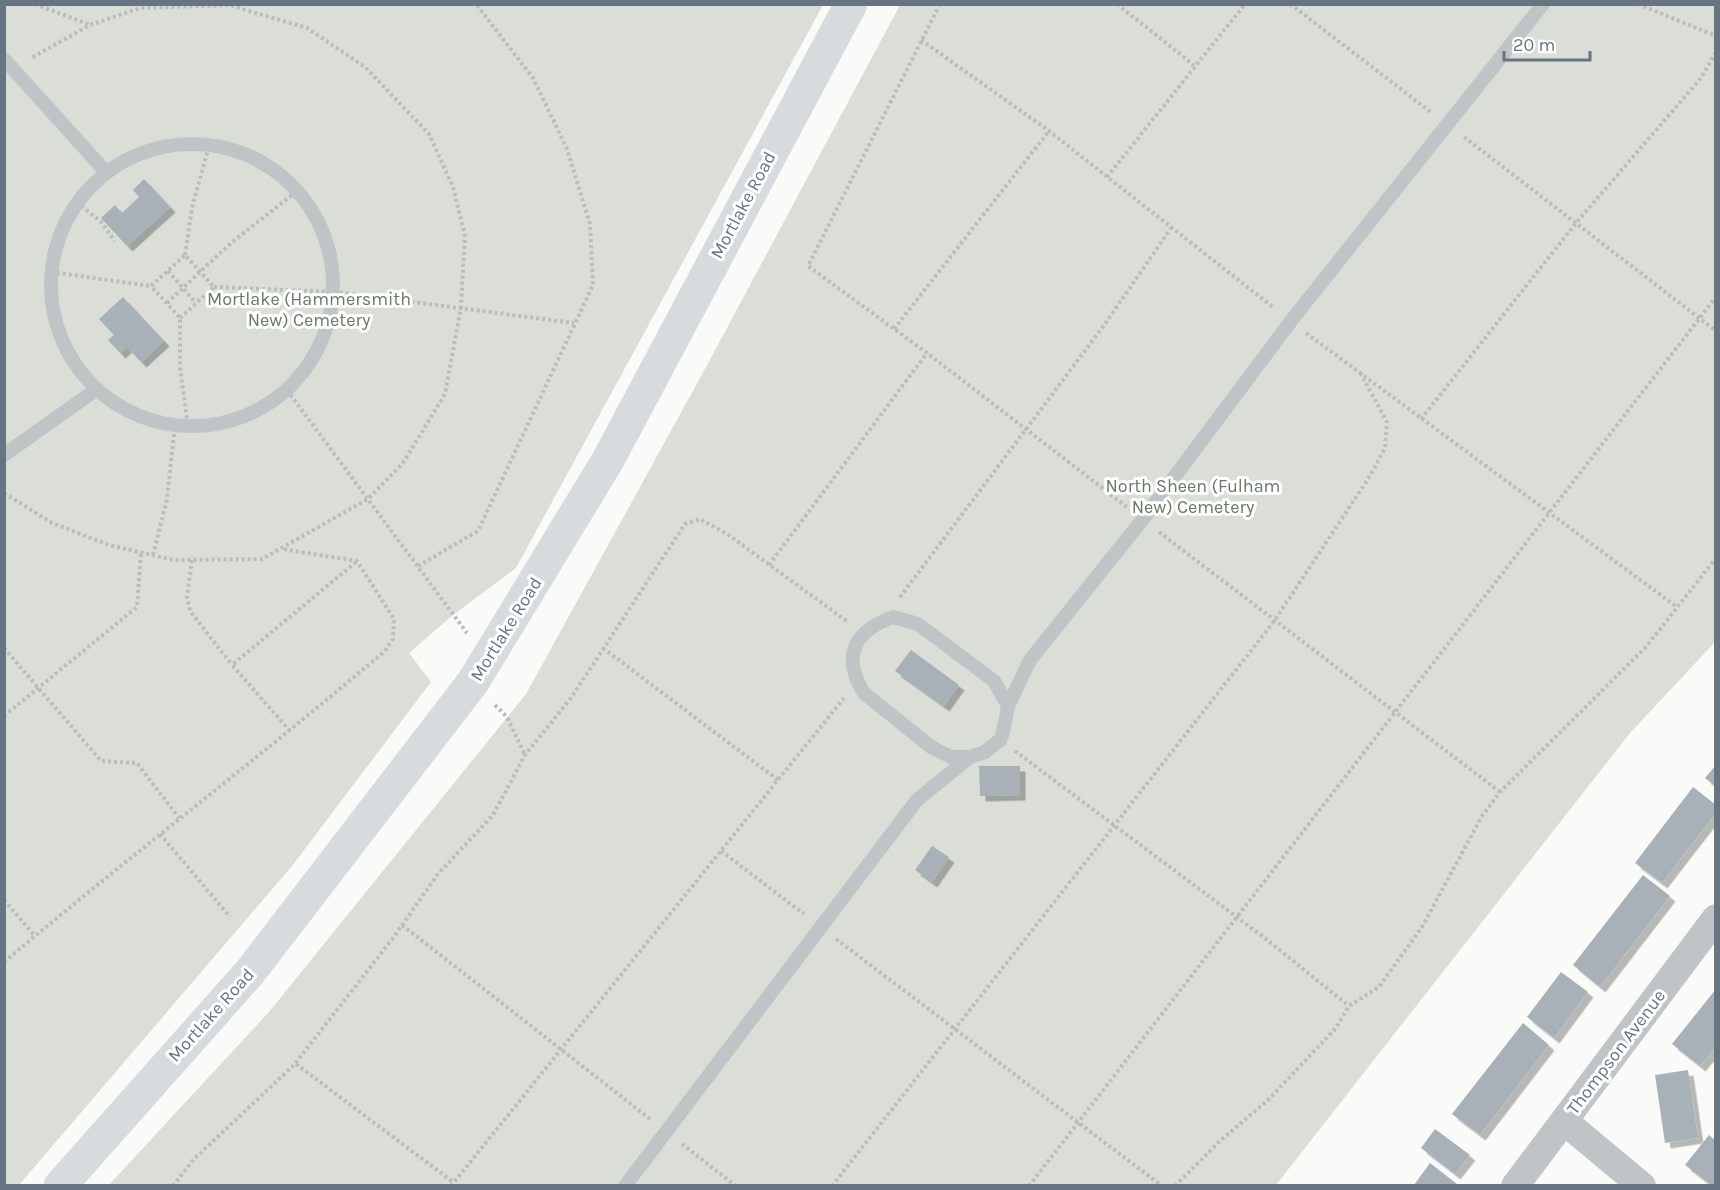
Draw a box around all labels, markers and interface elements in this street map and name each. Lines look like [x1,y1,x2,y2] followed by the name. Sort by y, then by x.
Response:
[1504,24,1590,62] scale bar
[1513,34,1555,56] text: 20 m
[705,148,781,262] street label: Mortlake Road
[207,288,411,331] park label: Mortlake (Hammersmith New) Cemetery
[1106,475,1280,518] park label: North Sheen (Fulham New) Cemetery
[465,573,547,685] street label: Mortlake Road
[163,964,259,1066] street label: Mortlake Road
[1562,985,1670,1119] street label: Thompson Avenue

